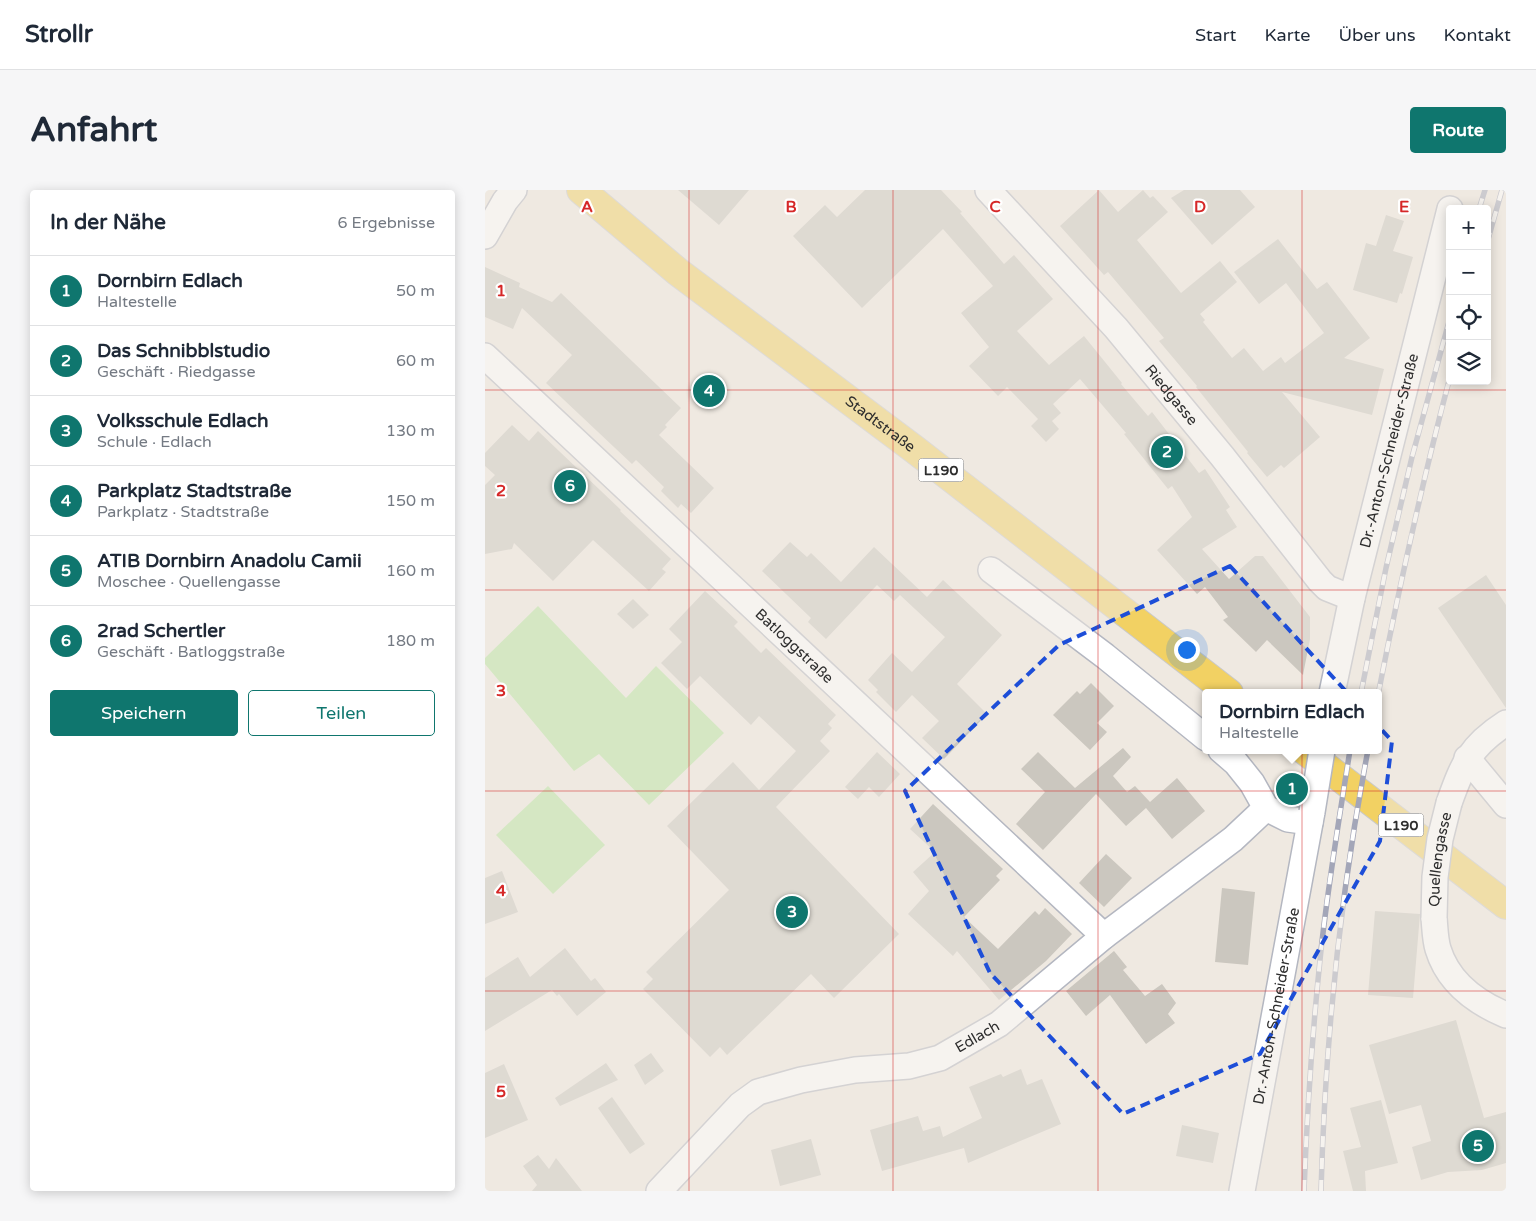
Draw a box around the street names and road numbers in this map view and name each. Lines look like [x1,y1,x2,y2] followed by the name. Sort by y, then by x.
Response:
[1356,352,1422,550] street label: Dr.-Anton-Schneider-Straße
[1141,361,1202,429] street label: Riedgasse
[842,392,919,456] street label: Stadtstraße
[919,458,963,482] road number: L190
[751,605,837,687] street label: Batloggstraße
[1425,810,1455,907] street label: Quellengasse
[1379,814,1423,836] road number: L190
[1249,906,1303,1106] street label: Dr.-Anton-Schneider-Straße
[952,1017,1003,1056] street label: Edlach

